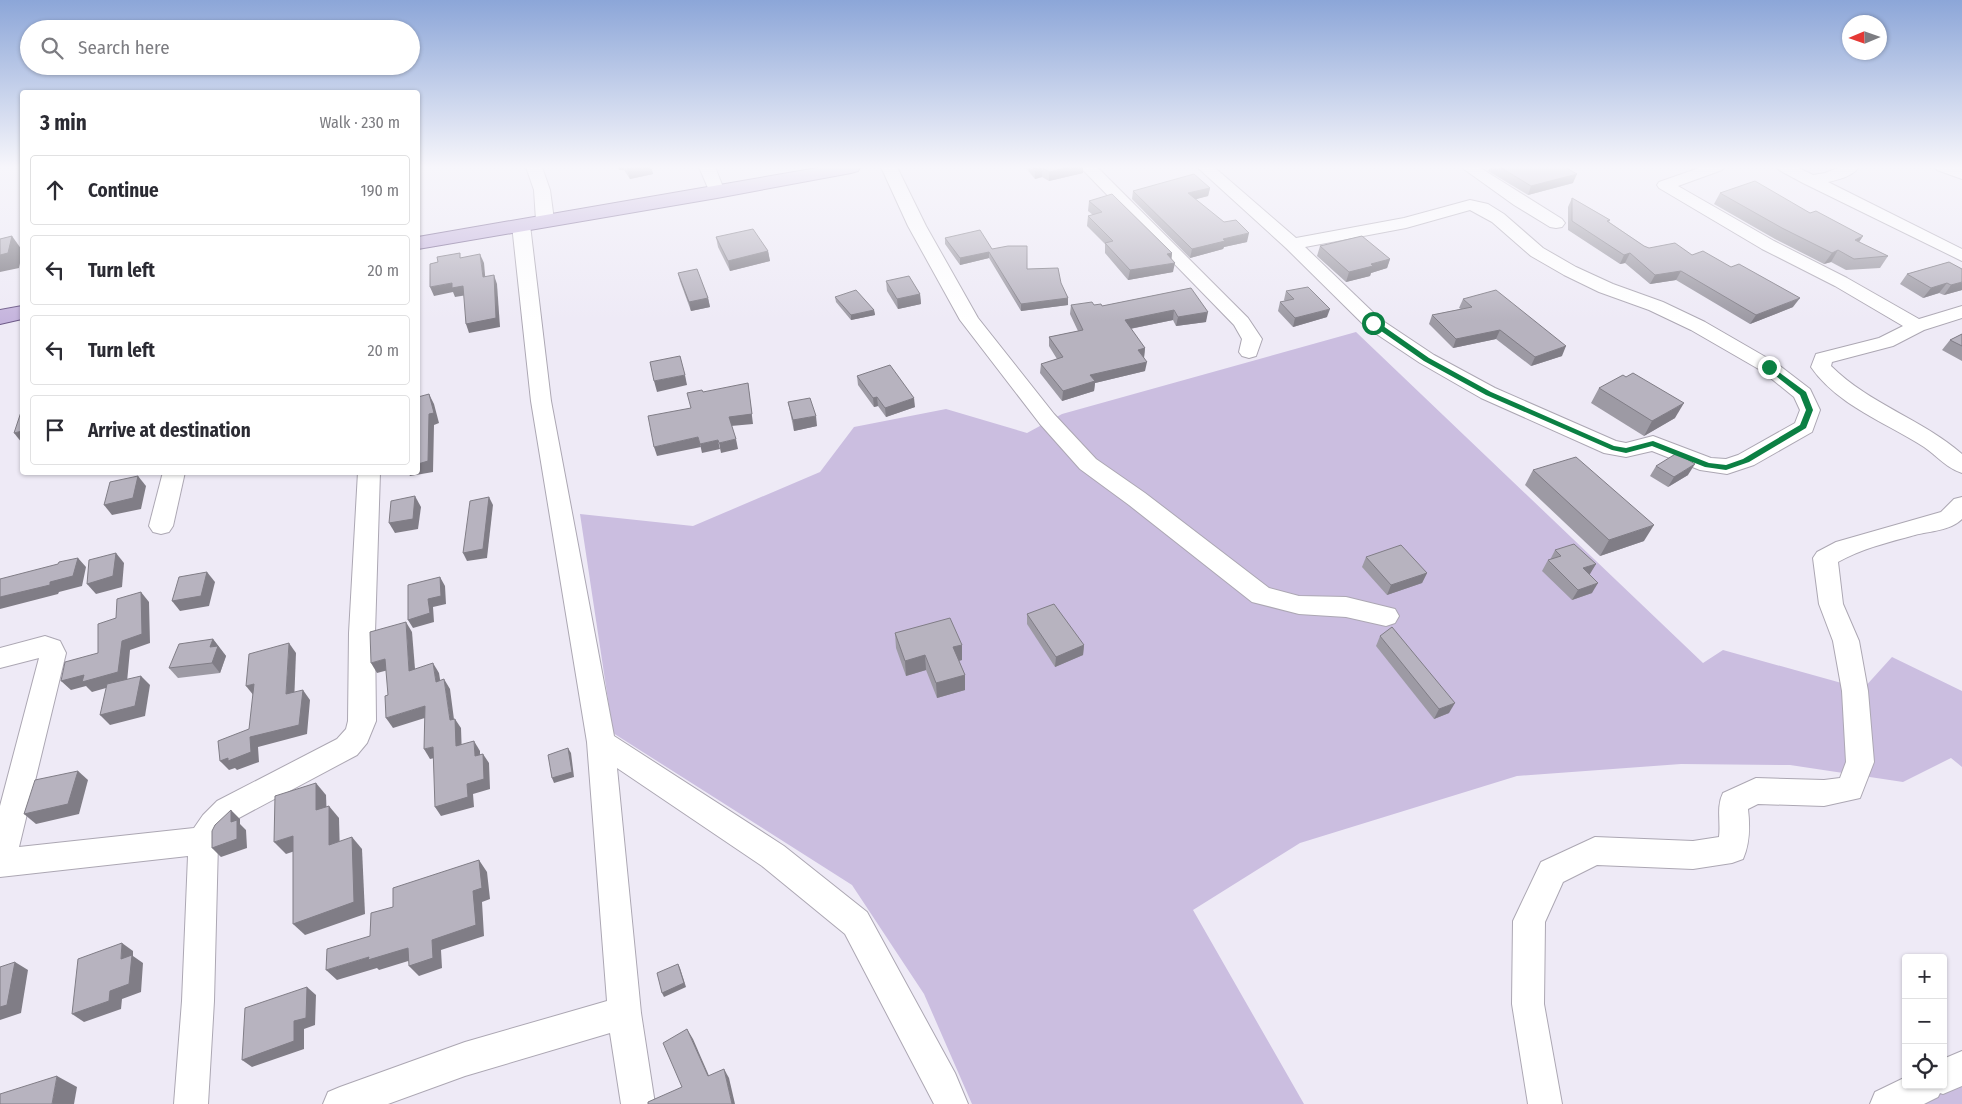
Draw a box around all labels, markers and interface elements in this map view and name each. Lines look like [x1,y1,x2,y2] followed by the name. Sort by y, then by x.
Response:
[1842,15,1887,60] north arrow
[20,20,420,75] search box
[38,34,66,62] icon: search
[78,36,170,59] text: Search here
[40,110,87,136] text: 3 min
[320,113,400,132] text: Walk · 230 m
[41,176,69,204] icon: ahead
[88,179,159,202] text: Continue
[361,181,399,200] text: 190 m
[41,256,69,284] icon: left
[88,259,155,282] text: Turn left
[368,261,399,280] text: 20 m
[1362,312,1385,335] route start
[41,336,69,364] icon: left
[88,339,155,362] text: Turn left
[368,341,399,360] text: 20 m
[1758,356,1781,379] route end
[41,416,69,444] icon: arrive
[88,419,251,442] text: Arrive at destination
[1902,954,1947,1089] map controls
[1902,954,1947,999] button: +
[1902,999,1947,1044] button: −
[1902,1044,1947,1089] button: locate

